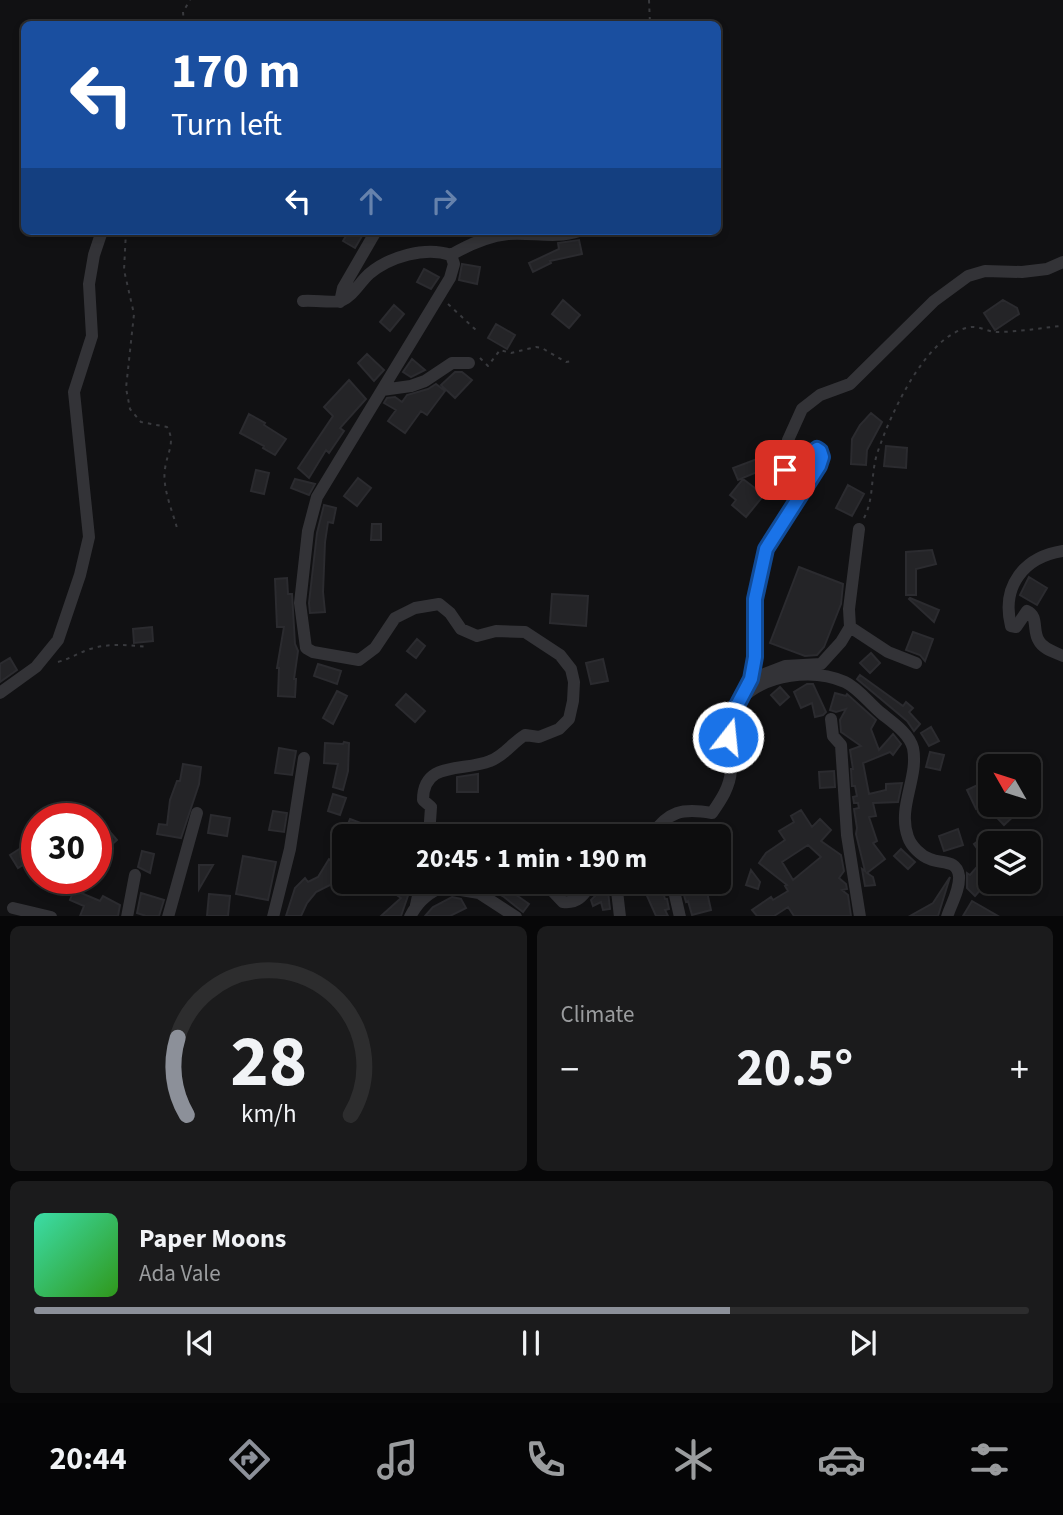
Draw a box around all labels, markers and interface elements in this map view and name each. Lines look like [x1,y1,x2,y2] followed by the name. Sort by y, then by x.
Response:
[171,37,300,107] text: 170 m
[56,49,147,140] icon: left
[171,102,282,148] text: Turn left
[279,182,317,220] icon: left
[352,182,390,220] icon: ahead
[425,182,463,220] icon: right
[755,440,815,500] pin
[766,451,804,489] icon: arrive
[691,700,765,774] position arrow
[978,754,1041,817] north arrow
[978,754,1041,894] map controls
[21,803,112,894] speed limit sign: 30
[978,831,1041,894] button: layers
[416,840,647,877] text: 20:45 · 1 min · 190 m
[561,998,634,1031] text: Climate
[230,1010,307,1114] text: 28
[736,1032,853,1106] text: 20.5°
[561,1043,579,1097] text: −
[1010,1043,1029,1097] text: +
[241,1095,296,1131] text: km/h
[139,1220,286,1257] text: Paper Moons
[139,1257,221,1290] text: Ada Vale
[181,1324,219,1362] icon: previous
[512,1324,550,1362] icon: pause
[844,1324,882,1362] icon: next
[225,1435,274,1484] icon: directions
[373,1435,422,1484] icon: music
[521,1435,570,1484] icon: phone
[669,1435,718,1484] icon: climate
[817,1435,866,1484] icon: car
[965,1435,1014,1484] icon: filters
[49,1436,127,1482] text: 20:44

